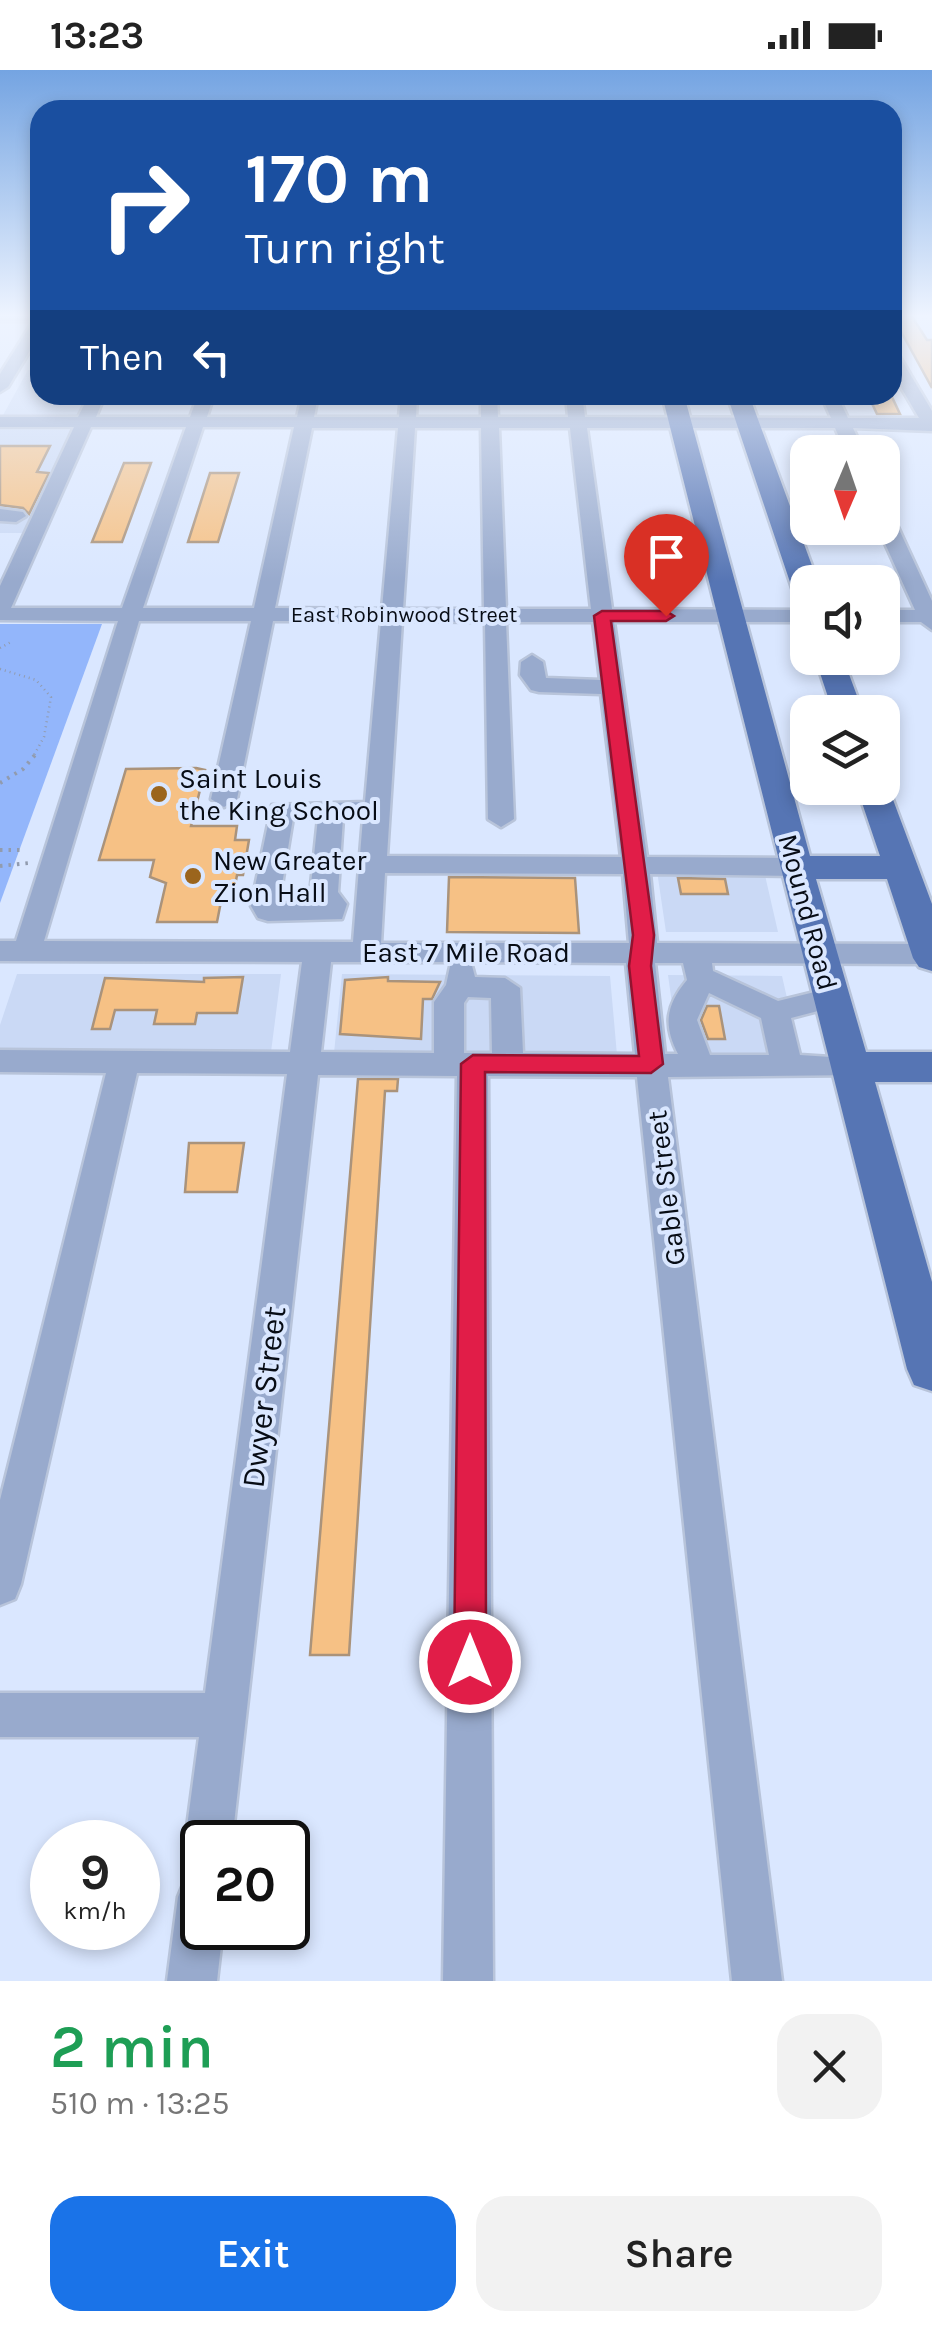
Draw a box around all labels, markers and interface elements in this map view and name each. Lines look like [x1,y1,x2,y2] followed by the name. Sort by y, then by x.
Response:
[50,13,144,58] text: 13:23
[245,138,433,220] text: 170 m
[80,140,210,270] icon: right
[245,222,445,274] text: Turn right
[184,330,239,385] icon: left
[80,335,164,380] text: Then
[790,435,900,545] north arrow
[790,435,900,805] map controls
[624,514,709,617] pin
[639,529,694,584] icon: arrive
[790,565,900,675] button: sound
[291,602,517,628] street label: East Robinwood Street
[790,695,900,805] button: layers
[179,762,379,827] place label: Saint Louis the King School
[148,783,170,805] marker: Saint Louis the King School
[771,830,845,994] street label: Mound Road
[213,844,367,909] place label: New Greater Zion Hall
[182,865,204,887] marker: New Greater Zion Hall
[362,936,570,969] street label: East 7 Mile Road
[640,1109,692,1267] street label: Gable Street
[235,1304,293,1490] street label: Dwyer Street
[418,1610,522,1714] position arrow
[180,1820,310,1950] speed limit sign: 20
[80,1843,110,1902] text: 9
[63,1896,127,1925] text: km/h
[50,2012,214,2082] text: 2 min
[777,2014,882,2119] button: close
[50,2085,230,2122] text: 510 m · 13:25
[50,2196,456,2311] button: Exit
[476,2196,882,2311] button: Share

